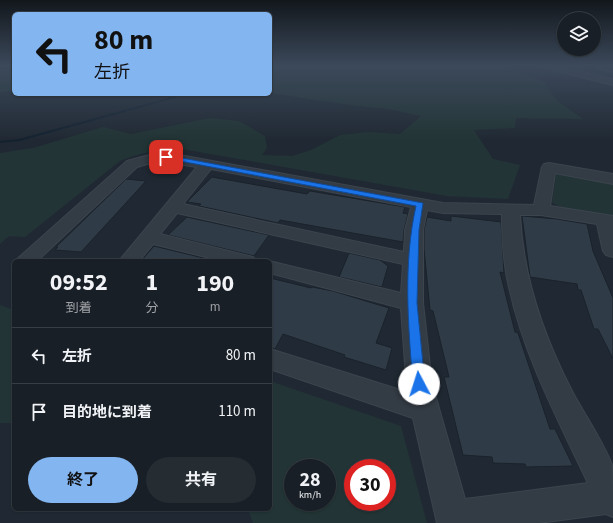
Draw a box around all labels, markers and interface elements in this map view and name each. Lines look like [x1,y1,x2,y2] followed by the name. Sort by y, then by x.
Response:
[557,12,601,56] map controls
[557,12,601,56] button: layers
[94,20,153,60] text: 80 m
[28,28,80,80] icon: left
[94,60,130,85] text: 左折
[149,140,183,174] pin
[155,146,177,168] icon: arrive
[50,265,108,300] text: 09:52
[146,265,158,300] text: 1
[196,266,234,301] text: 190
[210,298,221,316] text: m
[66,299,92,317] text: 到着
[145,299,158,317] text: 分
[28,345,50,367] icon: left
[226,345,256,366] text: 80 m
[62,346,92,367] text: 左折
[398,363,440,405] position arrow
[28,401,50,423] icon: arrive
[218,401,256,422] text: 110 m
[62,402,152,423] text: 目的地に到着
[28,457,138,503] button: 終了
[146,457,256,503] button: 共有
[344,459,396,511] speed limit sign: 30
[299,466,321,494] text: 28
[299,488,321,502] text: km/h

